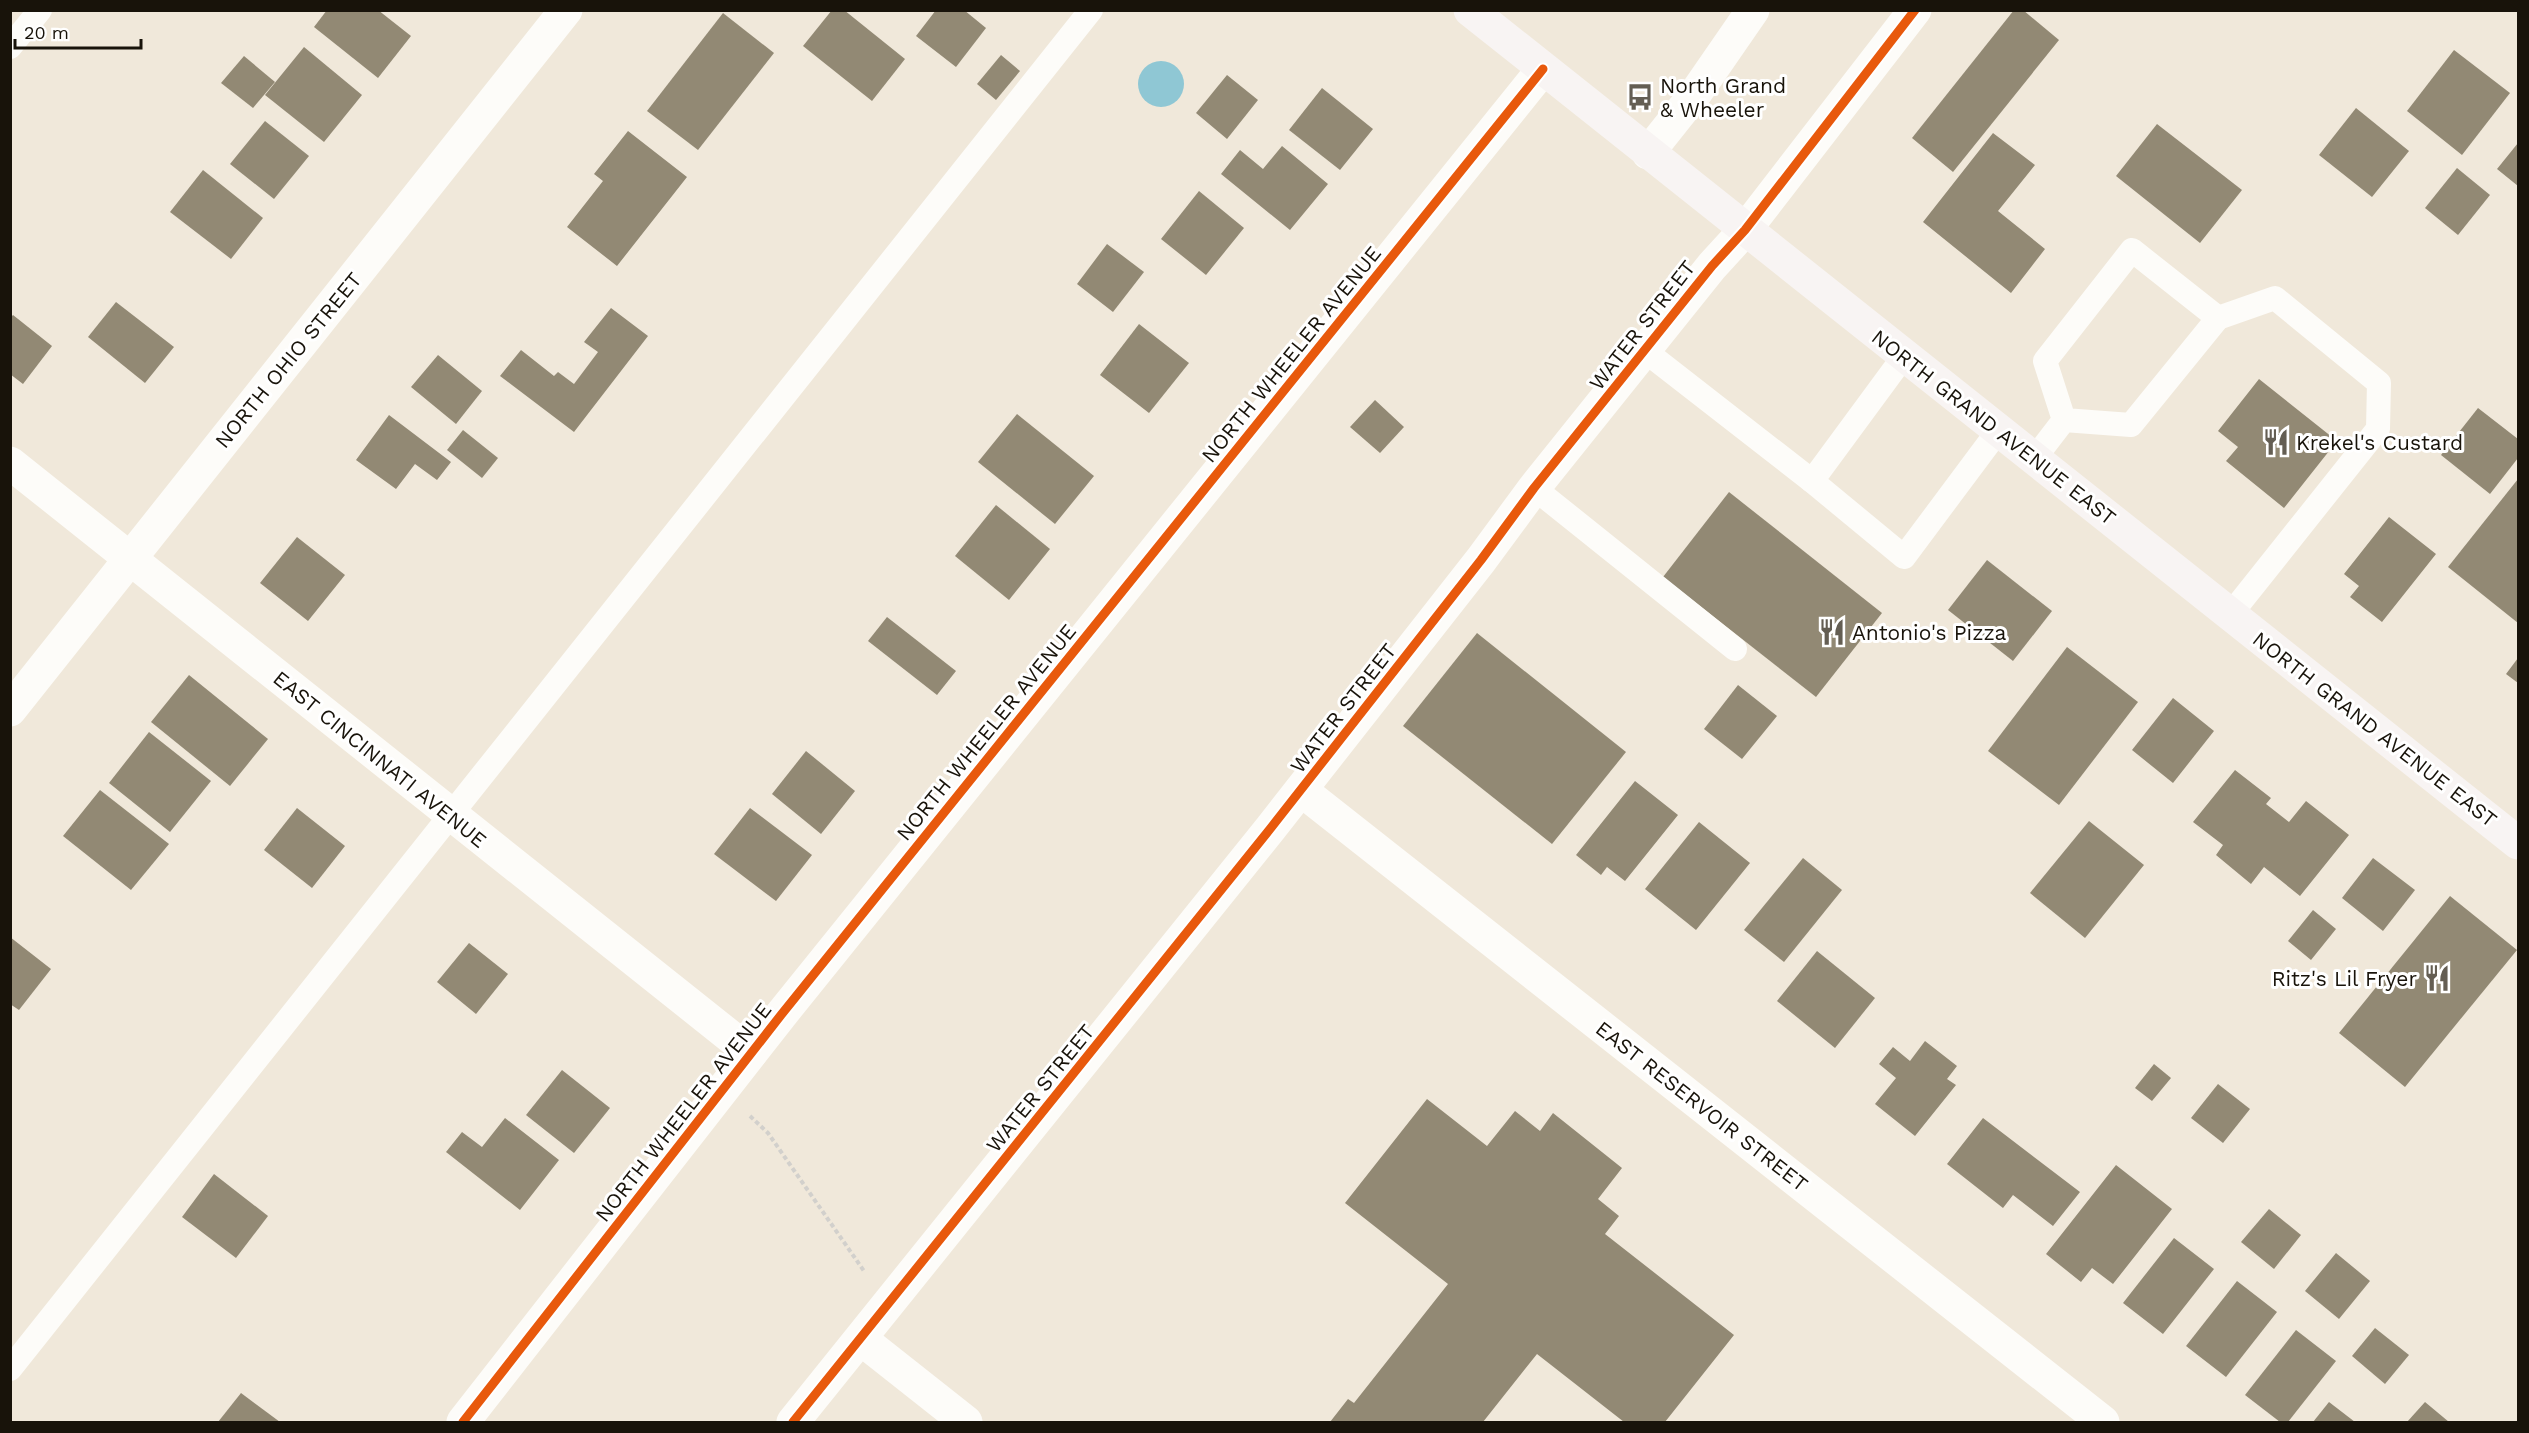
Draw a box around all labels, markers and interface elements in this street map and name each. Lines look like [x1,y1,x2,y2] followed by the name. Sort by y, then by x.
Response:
[15,12,141,50] scale bar
[24,22,69,43] text: 20 m
[1660,73,1786,122] place label: North Grand & Wheeler
[1625,82,1655,112] bus stop icon: North Grand & Wheeler
[1196,241,1386,467] street label: NORTH WHEELER AVENUE
[1584,255,1701,395] street label: WATER STREET
[209,267,367,453] street label: NORTH OHIO STREET
[1867,324,2121,530] street label: NORTH GRAND AVENUE EAST
[2261,427,2291,457] restaurant icon: Krekel's Custard
[2296,430,2463,455] place label: Krekel's Custard
[1817,617,1847,647] restaurant icon: Antonio's Pizza
[891,619,1081,845] street label: NORTH WHEELER AVENUE
[1852,620,2007,645] place label: Antonio's Pizza
[2248,626,2502,832] street label: NORTH GRAND AVENUE EAST
[1285,638,1402,778] street label: WATER STREET
[268,665,492,853] street label: EAST CINCINNATI AVENUE
[2422,963,2452,993] restaurant icon: Ritz's Lil Fryer
[2272,966,2417,991] place label: Ritz's Lil Fryer
[590,997,776,1227] street label: NORTH WHEELER AVENUE
[1591,1015,1813,1197] street label: EAST RESERVOIR STREET
[981,1019,1099,1157] street label: WATER STREET

